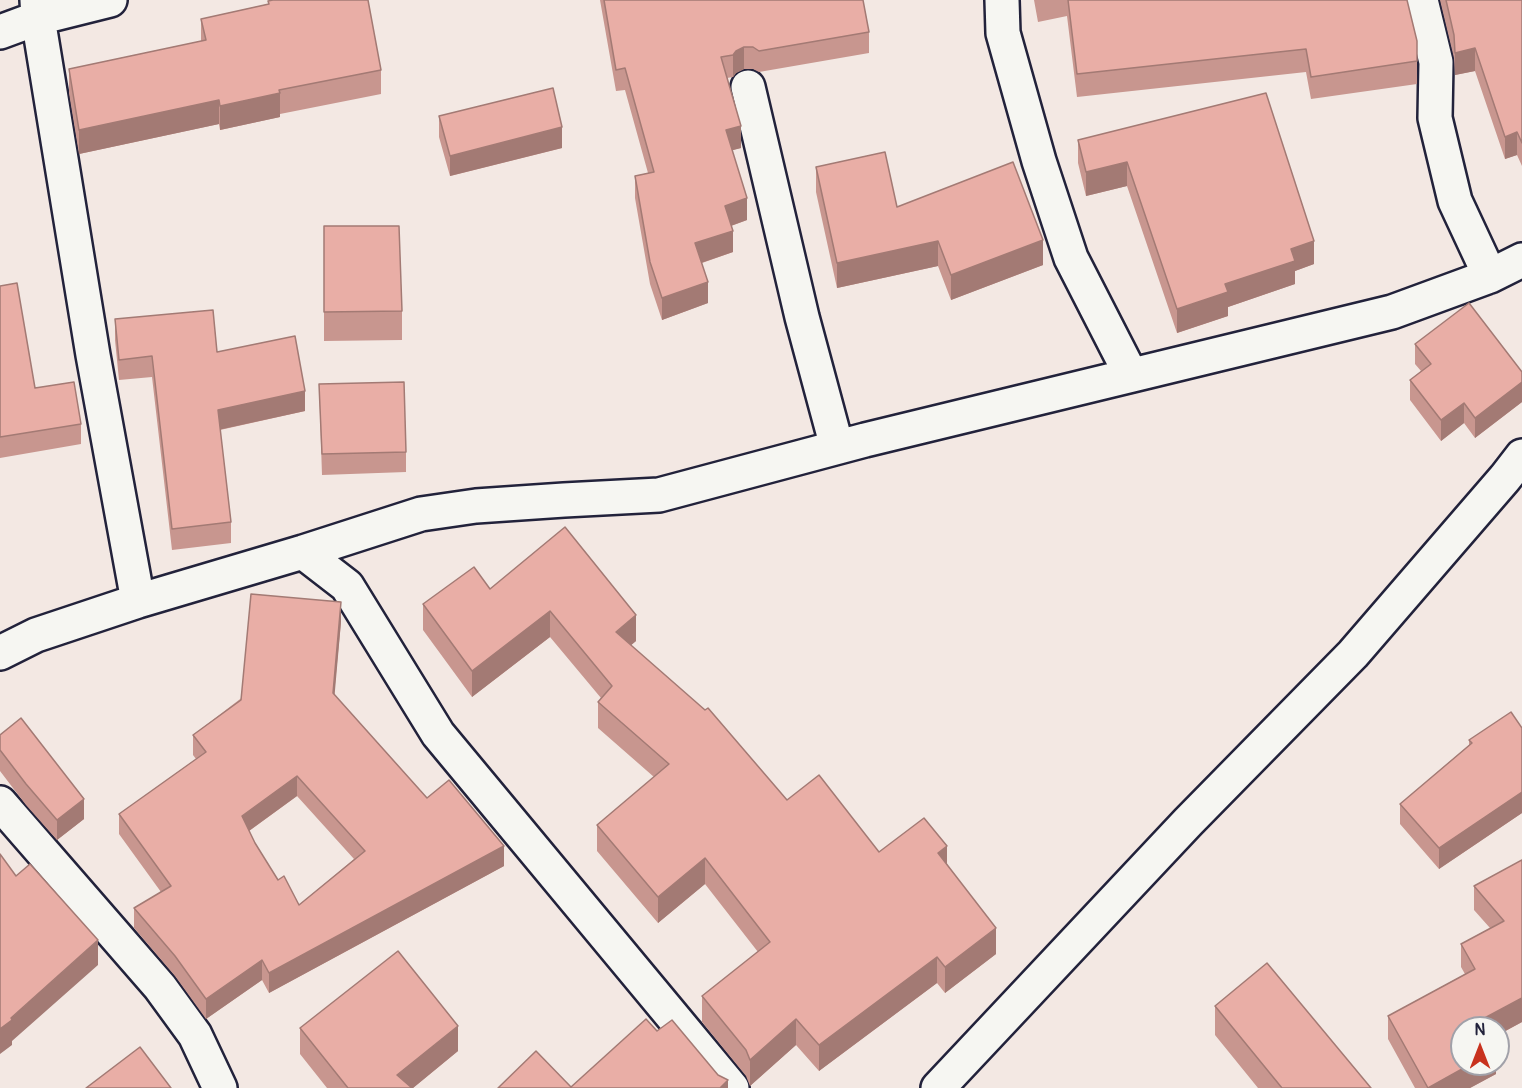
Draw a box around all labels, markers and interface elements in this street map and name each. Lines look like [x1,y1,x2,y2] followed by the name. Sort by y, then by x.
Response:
[1450,1016,1510,1076] north arrow
[1475,1020,1485,1040] text: N

